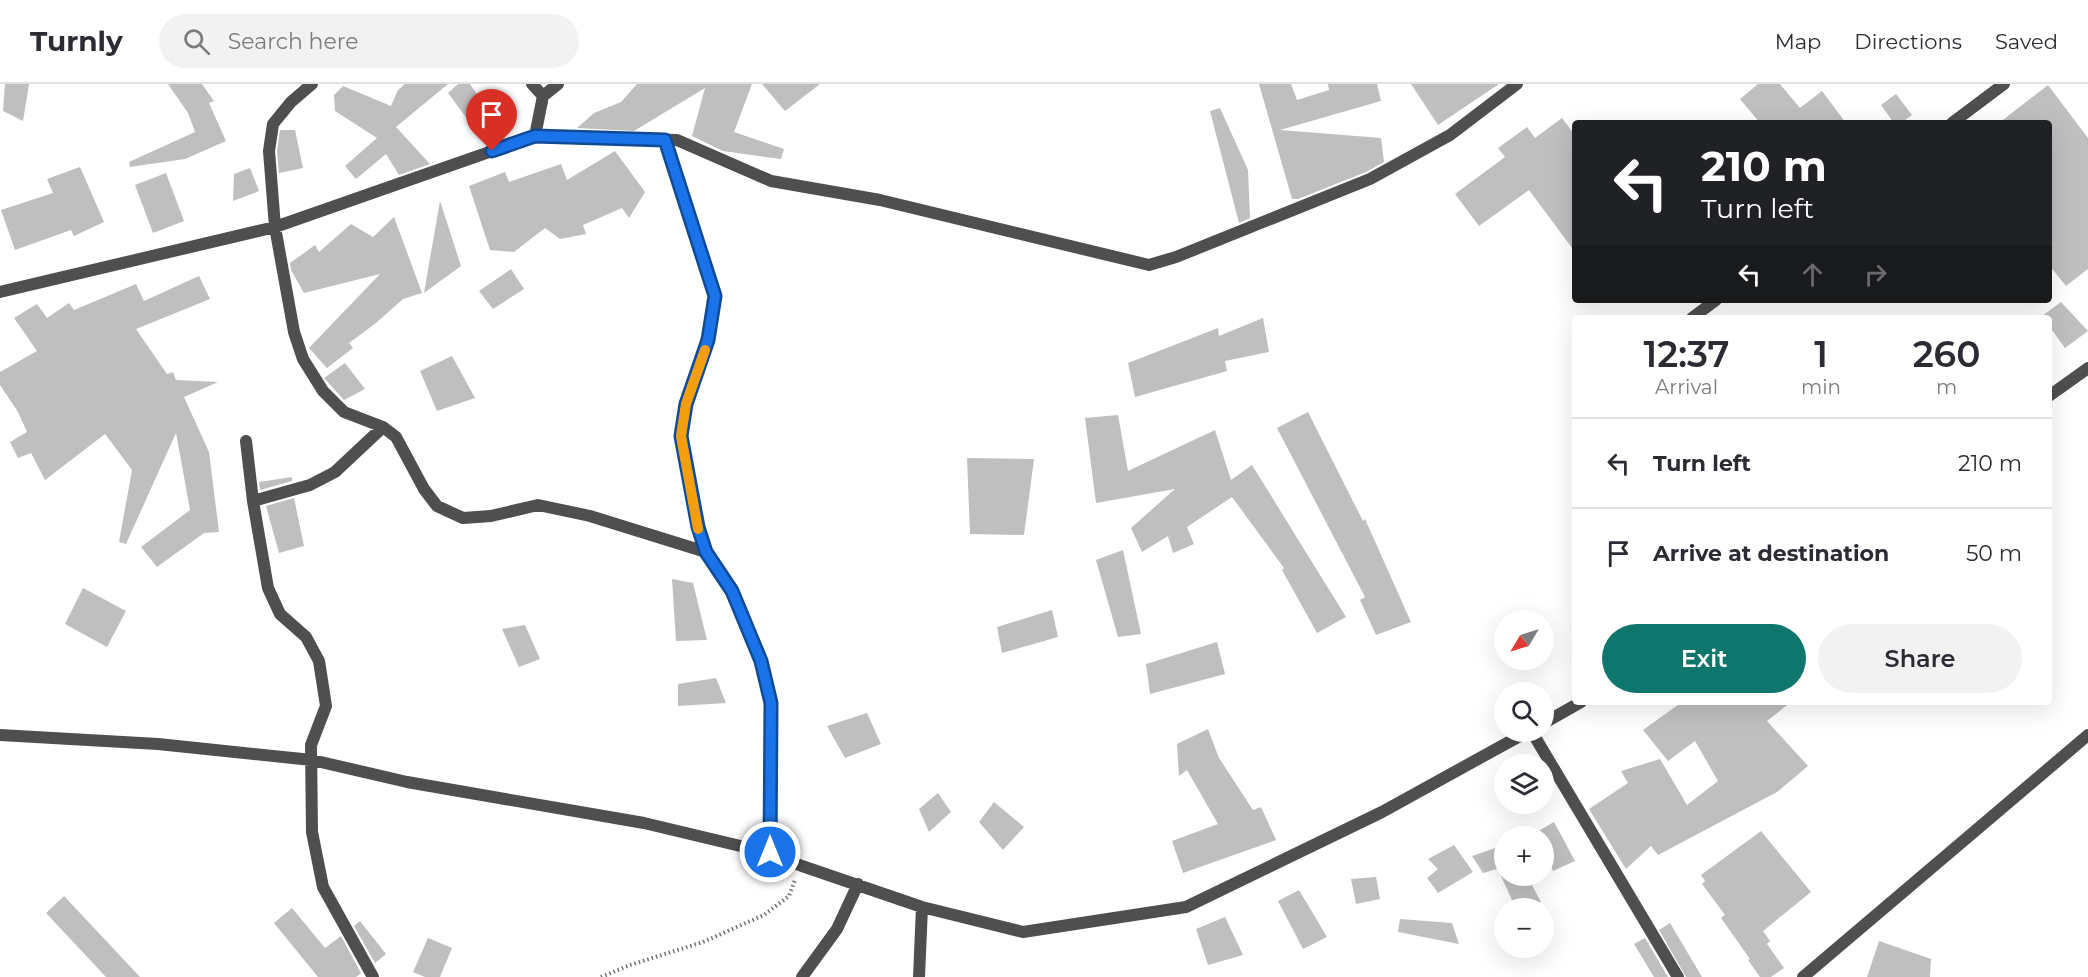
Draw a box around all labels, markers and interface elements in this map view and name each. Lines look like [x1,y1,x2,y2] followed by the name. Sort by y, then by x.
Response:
[159,14,579,68] search box
[30,24,123,58] text: Turnly
[180,25,213,58] icon: search
[228,28,359,55] text: Search here
[1775,29,1821,54] text: Map
[1854,29,1962,54] text: Directions
[1995,29,2058,54] text: Saved
[466,89,517,151] pin
[475,98,508,131] icon: arrive
[1701,140,1827,192] text: 210 m
[1602,144,1680,222] icon: left
[1701,192,1814,225] text: Turn left
[1733,258,1766,291] icon: left
[1796,258,1829,291] icon: ahead
[1859,258,1892,291] icon: right
[1644,332,1729,376] text: 12:37
[1814,332,1828,376] text: 1
[1913,332,1980,376] text: 260
[1655,375,1718,399] text: Arrival
[1801,375,1841,399] text: min
[1936,375,1957,399] text: m
[1602,447,1635,480] icon: left
[1653,450,1751,477] text: Turn left
[1958,450,2022,477] text: 210 m
[1602,537,1635,570] icon: arrive
[1653,540,1889,567] text: Arrive at destination
[1966,540,2022,567] text: 50 m
[1494,610,1554,670] north arrow
[1494,610,1554,958] map controls
[1602,624,1806,693] button: Exit
[1818,624,2022,693] button: Share
[1494,682,1554,742] button: search
[1494,754,1554,814] button: layers
[738,820,802,884] position arrow
[1494,826,1554,886] button: +
[1494,898,1554,958] button: −

